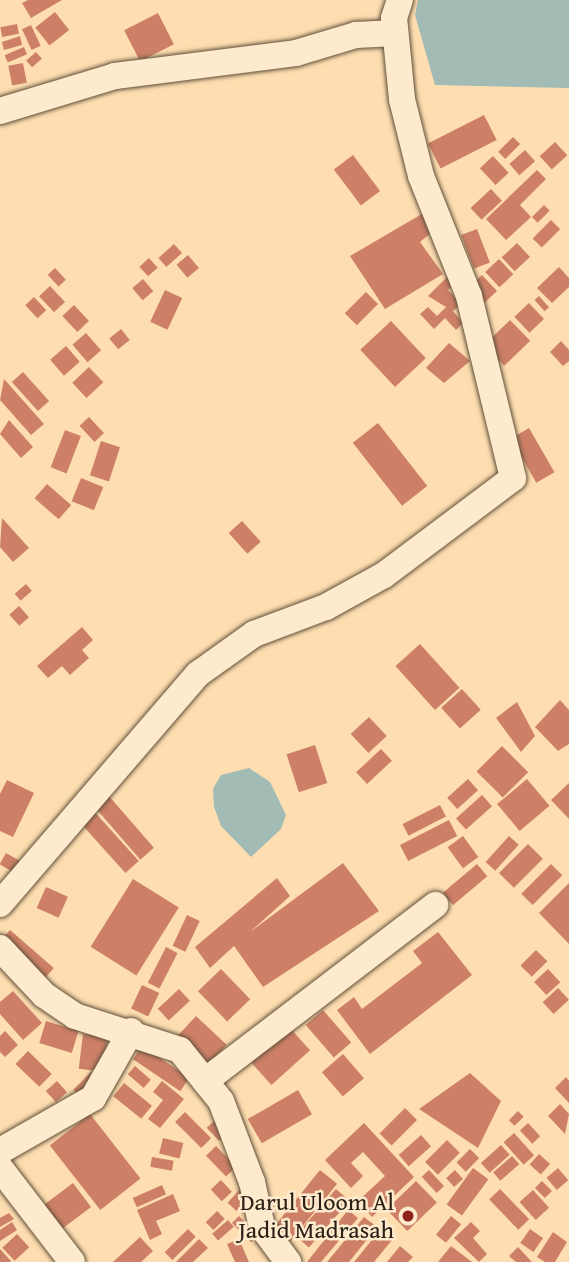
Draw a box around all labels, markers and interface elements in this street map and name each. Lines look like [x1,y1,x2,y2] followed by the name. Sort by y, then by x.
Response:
[238,1188,394,1244] place label: Darul Uloom Al Jadid Madrasah
[400,1208,416,1224] marker: Darul Uloom Al Jadid Madrasah

